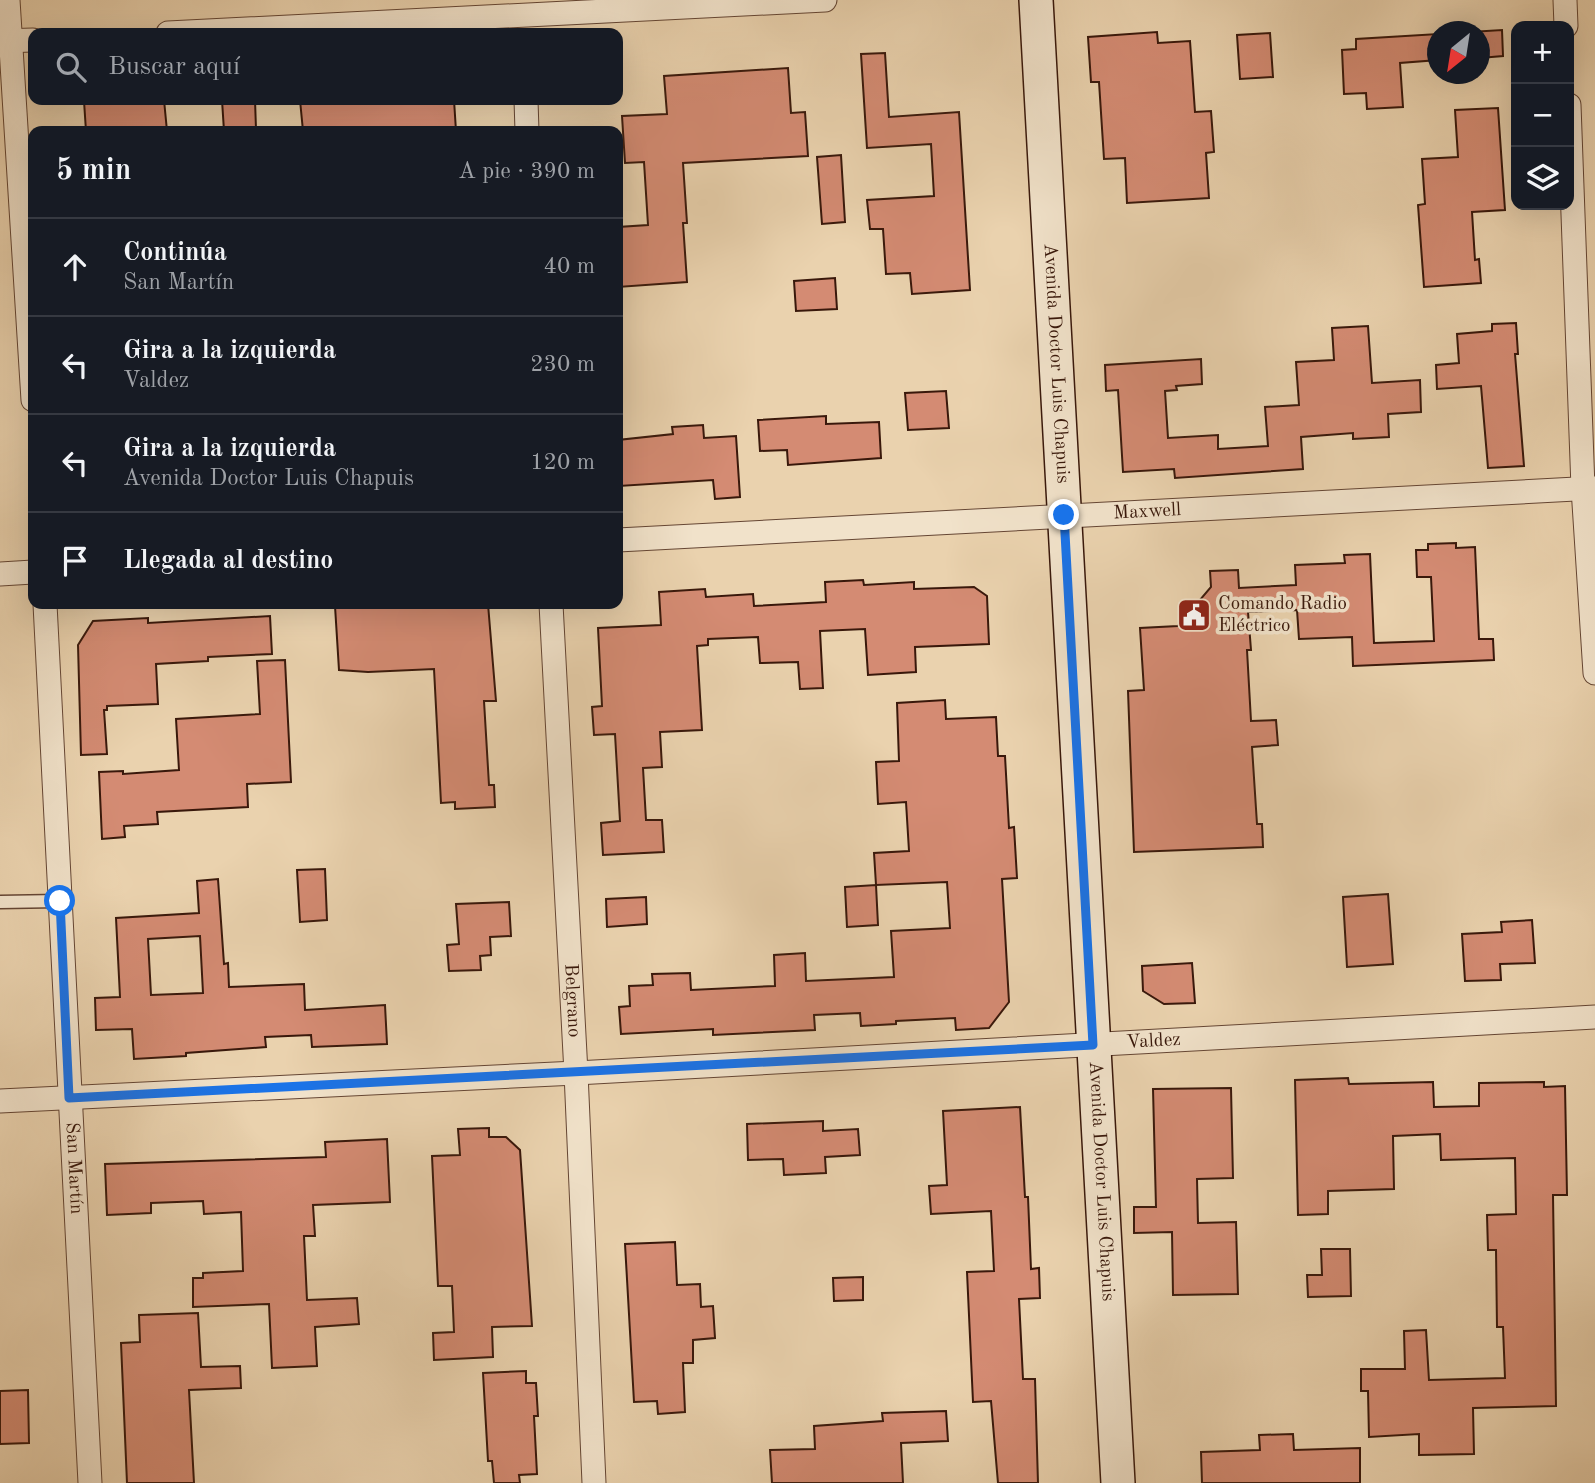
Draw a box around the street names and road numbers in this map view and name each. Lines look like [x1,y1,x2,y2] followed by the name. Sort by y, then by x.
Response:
[1040,243,1072,484] street label: Avenida Doctor Luis Chapuis
[1113,501,1182,523] street label: Maxwell
[561,963,584,1038] street label: Belgrano
[1126,1030,1181,1052] street label: Valdez
[1085,1061,1117,1302] street label: Avenida Doctor Luis Chapuis
[62,1122,86,1215] street label: San Martín

